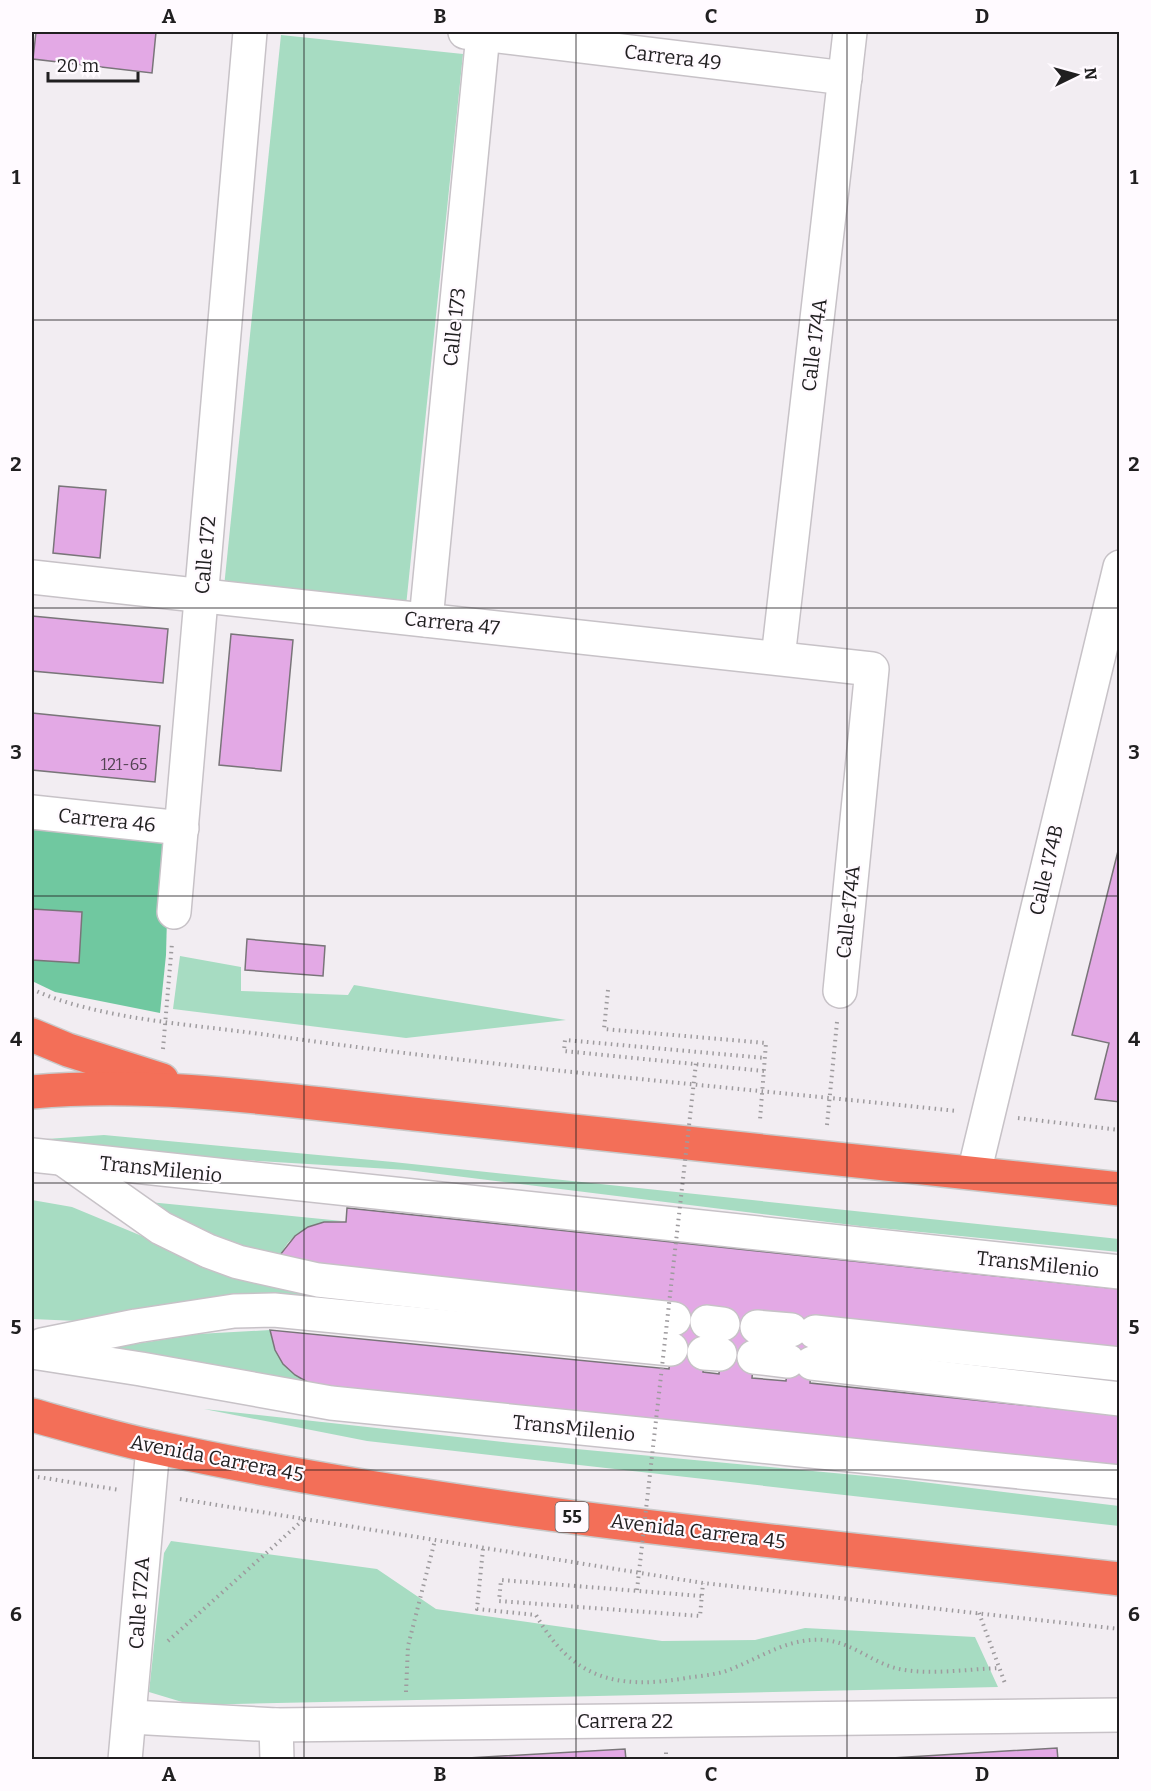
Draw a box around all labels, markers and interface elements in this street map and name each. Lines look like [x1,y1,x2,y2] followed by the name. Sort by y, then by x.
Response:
[162,4,177,28] text: A
[434,4,447,28] text: B
[705,4,717,28] text: C
[975,4,989,28] text: D
[623,39,723,75] street label: Carrera 49
[48,45,138,83] scale bar
[1046,45,1106,105] north arrow
[57,55,99,77] text: 20 m
[1080,67,1100,81] text: N
[12,165,21,189] text: 1
[1130,165,1139,189] text: 1
[438,287,470,367] street label: Calle 173
[796,296,832,393] street label: Calle 174A
[10,452,22,476] text: 2
[1128,452,1140,476] text: 2
[190,515,220,595] street label: Calle 172
[403,606,501,640] street label: Carrera 47
[10,740,22,764] text: 3
[1128,740,1140,764] text: 3
[101,755,147,774] house number: 121-65
[57,803,157,837] street label: Carrera 46
[1024,822,1068,918] street label: Calle 174B
[831,863,865,960] street label: Calle 174A
[10,1027,22,1051] text: 4
[1128,1027,1140,1051] text: 4
[98,1151,224,1187] street label: TransMilenio
[975,1246,1101,1282] street label: TransMilenio
[11,1315,22,1339] text: 5
[1129,1315,1140,1339] text: 5
[511,1410,637,1446] street label: TransMilenio
[128,1429,306,1487] street label: Avenida Carrera 45
[556,1502,588,1532] road number: 55
[609,1508,787,1554] street label: Avenida Carrera 45
[124,1555,154,1650] street label: Calle 172A
[10,1602,22,1626] text: 6
[1128,1602,1140,1626] text: 6
[577,1709,673,1733] street label: Carrera 22
[162,1762,177,1786] text: A
[434,1762,447,1786] text: B
[705,1762,717,1786] text: C
[975,1762,989,1786] text: D

